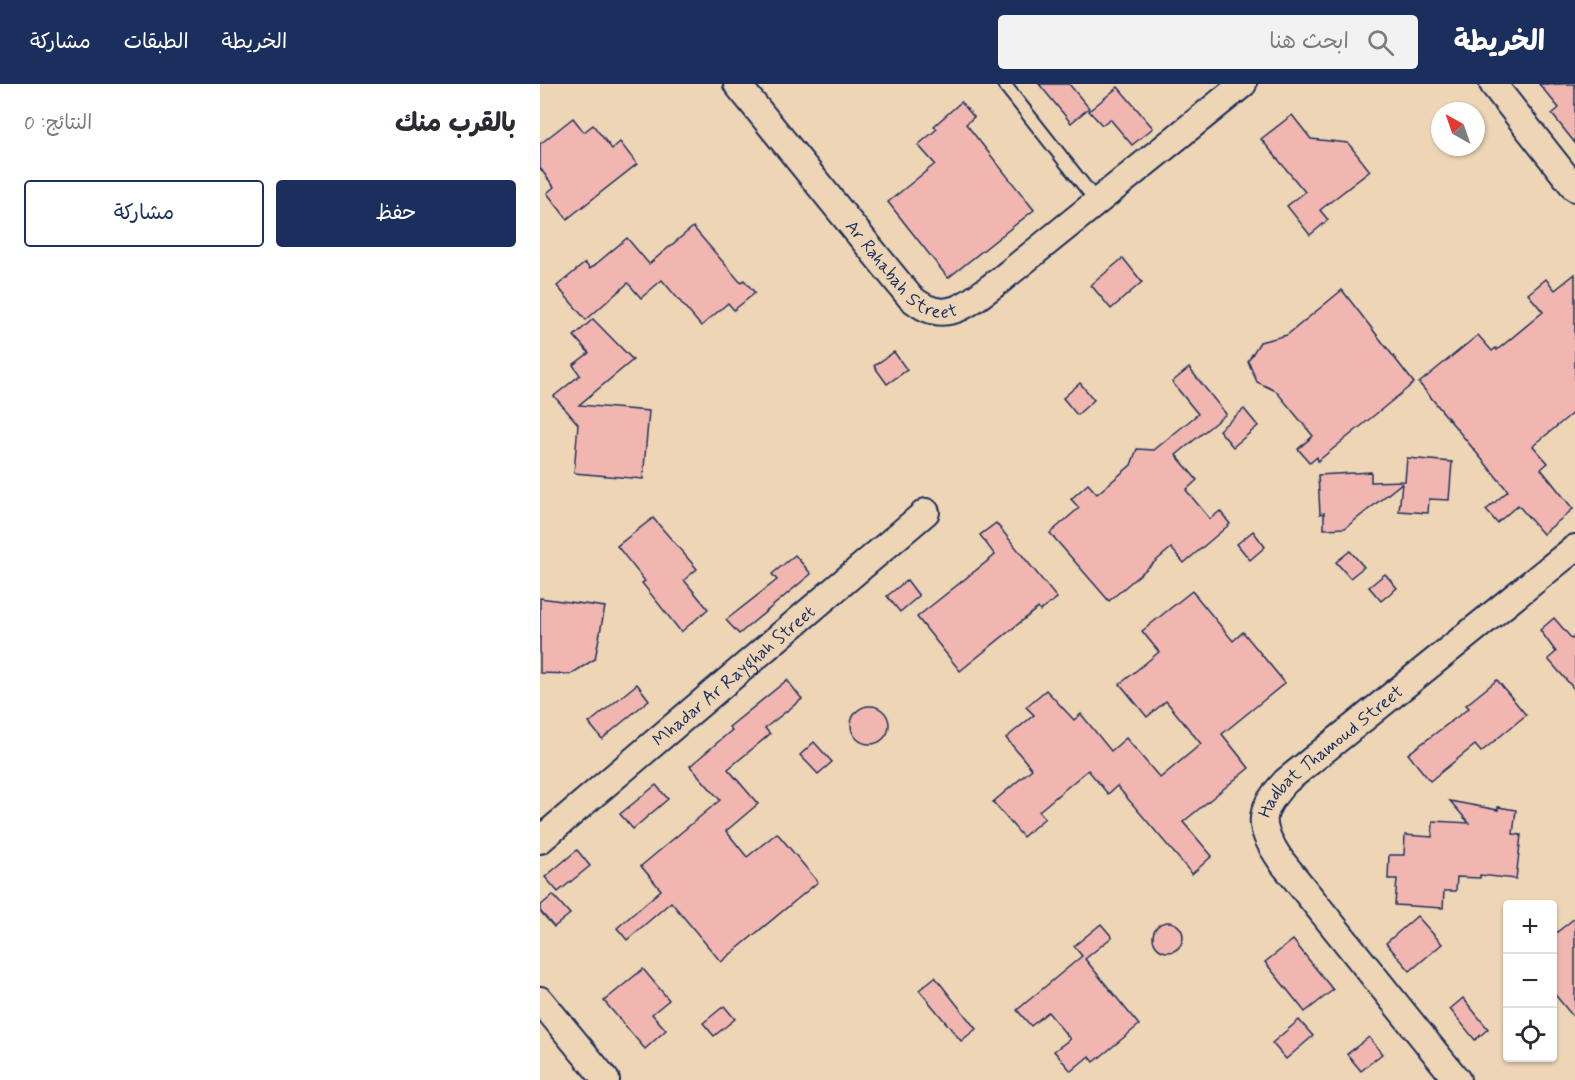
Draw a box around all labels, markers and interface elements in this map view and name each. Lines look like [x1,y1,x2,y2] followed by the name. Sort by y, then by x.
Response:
[998,15,1418,69] search box
[1454,24,1545,61] text: الخريطة
[1364,26,1397,59] icon: search
[30,28,91,56] text: مشاركة
[124,28,189,56] text: الطبقات
[222,28,287,56] text: الخريطة
[1269,28,1349,56] text: ابحث هنا
[1431,102,1485,156] north arrow
[395,107,516,141] text: بالقرب منك
[24,110,92,137] text: النتائج: 0
[24,180,264,247] button: مشاركة
[276,180,516,247] button: حفظ
[839,216,960,325] street label: Ar Rahabah Street
[648,600,821,752] street label: Mhadar Ar Rayghah Street
[1253,680,1409,821] street label: Hadbat Thamoud Street
[1503,900,1557,1062] map controls
[1503,900,1557,954] button: +
[1503,954,1557,1008] button: −
[1503,1008,1557,1062] button: locate

